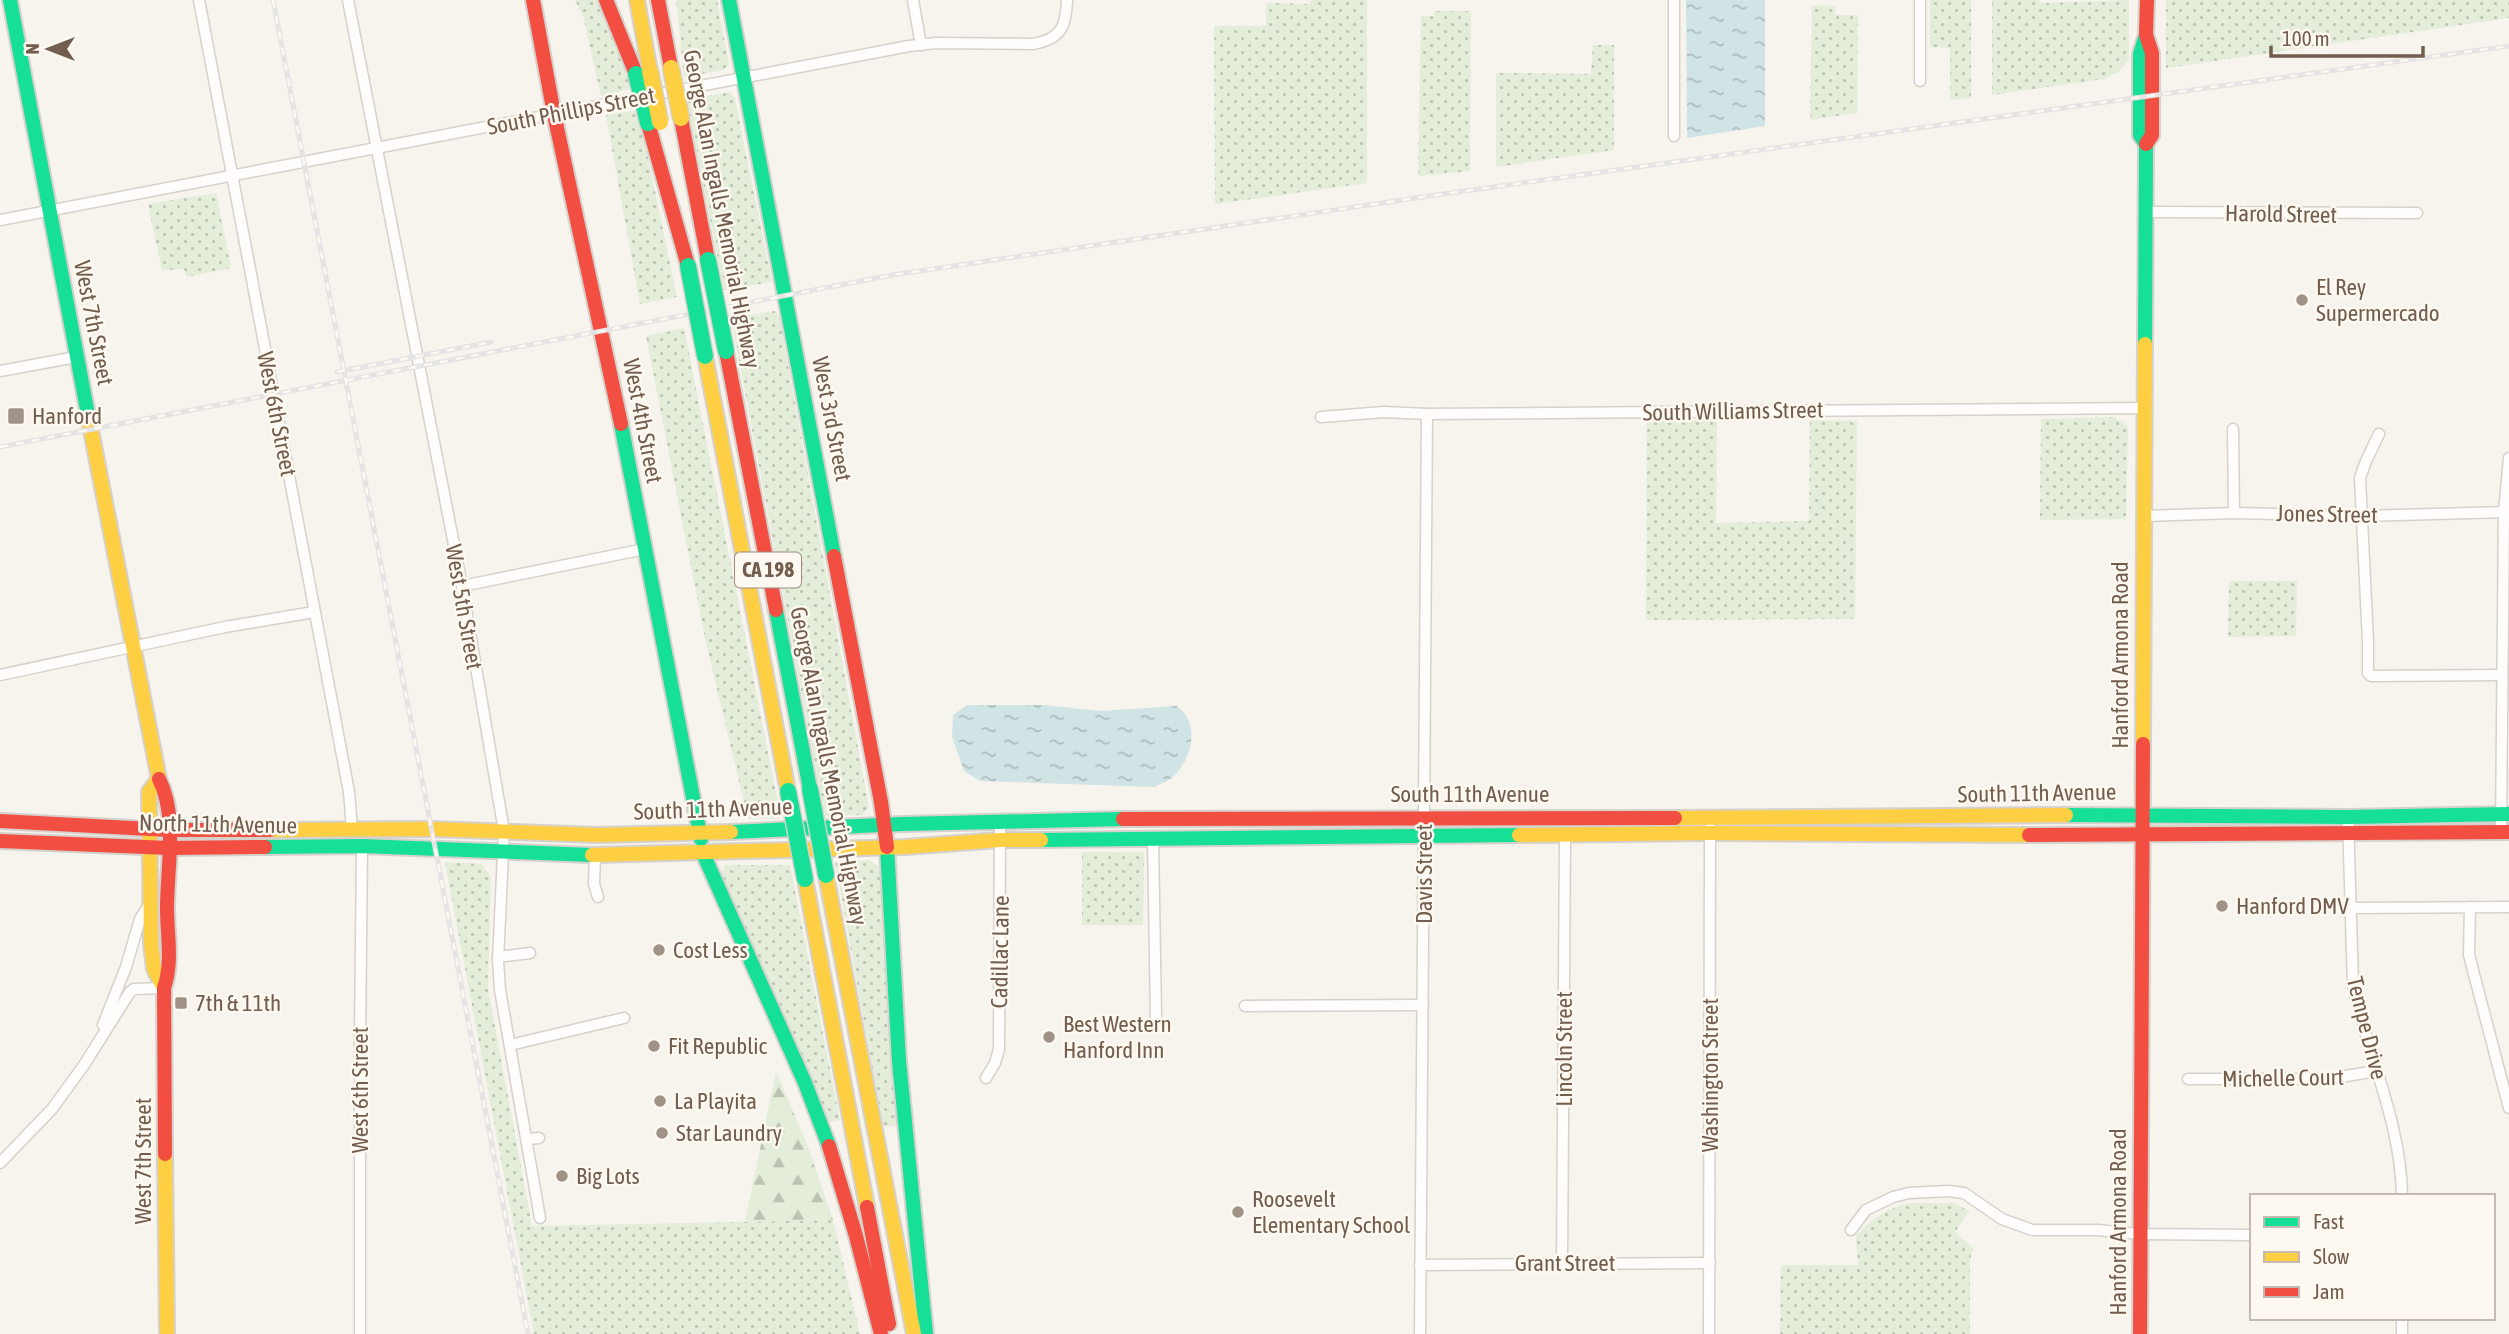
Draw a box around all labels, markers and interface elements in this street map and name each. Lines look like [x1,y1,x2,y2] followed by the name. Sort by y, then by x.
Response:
[14,14,84,84] north arrow
[2271,14,2423,58] scale bar
[2282,26,2330,50] text: 100 m
[21,43,43,55] text: N
[678,47,766,371] street label: George Alan Ingalls Memorial Highway
[485,82,657,140] street label: South Phillips Street
[2225,200,2337,228] street label: Harold Street
[69,258,119,388] street label: West 7th Street
[2316,274,2440,326] place label: El Rey Supermercado
[2294,292,2310,308] marker: El Rey Supermercado
[252,349,302,479] street label: West 6th Street
[807,354,857,484] street label: West 3rd Street
[618,356,668,486] street label: West 4th Street
[1642,396,1824,426] street label: South Williams Street
[32,403,102,429] place label: Hanford
[6,406,26,426] marker: Hanford
[2276,500,2378,528] street label: Jones Street
[440,542,488,672] street label: West 5th Street
[735,552,801,588] road number: CA 198
[2107,561,2133,749] street label: Hanford Armona Road
[785,604,873,928] street label: George Alan Ingalls Memorial Highway
[1957,779,2117,807] street label: South 11th Avenue
[1391,781,1549,807] street label: South 11th Avenue
[633,793,793,825] street label: South 11th Avenue
[139,810,297,838] street label: North 11th Avenue
[1411,824,1437,924] street label: Davis Street
[2236,893,2349,919] place label: Hanford DMV
[986,895,1014,1009] street label: Cadillac Lane
[2214,898,2230,914] marker: Hanford DMV
[673,937,748,963] place label: Cost Less
[651,942,667,958] marker: Cost Less
[2342,974,2392,1082] street label: Tempe Drive
[195,990,281,1016] place label: 7th & 11th
[1551,991,1577,1107] street label: Lincoln Street
[173,995,189,1011] marker: 7th & 11th
[1697,998,1723,1152] street label: Washington Street
[1063,1011,1172,1063] place label: Best Western Hanford Inn
[347,1027,373,1153] street label: West 6th Street
[1041,1029,1057,1045] marker: Best Western Hanford Inn
[668,1033,768,1059] place label: Fit Republic
[646,1038,662,1054] marker: Fit Republic
[2222,1064,2344,1092] street label: Michelle Court
[674,1088,757,1114] place label: La Playita
[652,1093,668,1109] marker: La Playita
[130,1098,156,1224] street label: West 7th Street
[676,1120,782,1146] place label: Star Laundry
[654,1125,670,1141] marker: Star Laundry
[2105,1128,2131,1316] street label: Hanford Armona Road
[576,1163,640,1189] place label: Big Lots
[554,1168,570,1184] marker: Big Lots
[1252,1186,1410,1238] place label: Roosevelt Elementary School
[2250,1194,2495,1320] legend
[1230,1204,1246,1220] marker: Roosevelt Elementary School
[2313,1209,2344,1233] text: Fast
[2313,1244,2350,1268] text: Slow
[1515,1250,1615,1276] street label: Grant Street
[2313,1279,2345,1303] text: Jam

